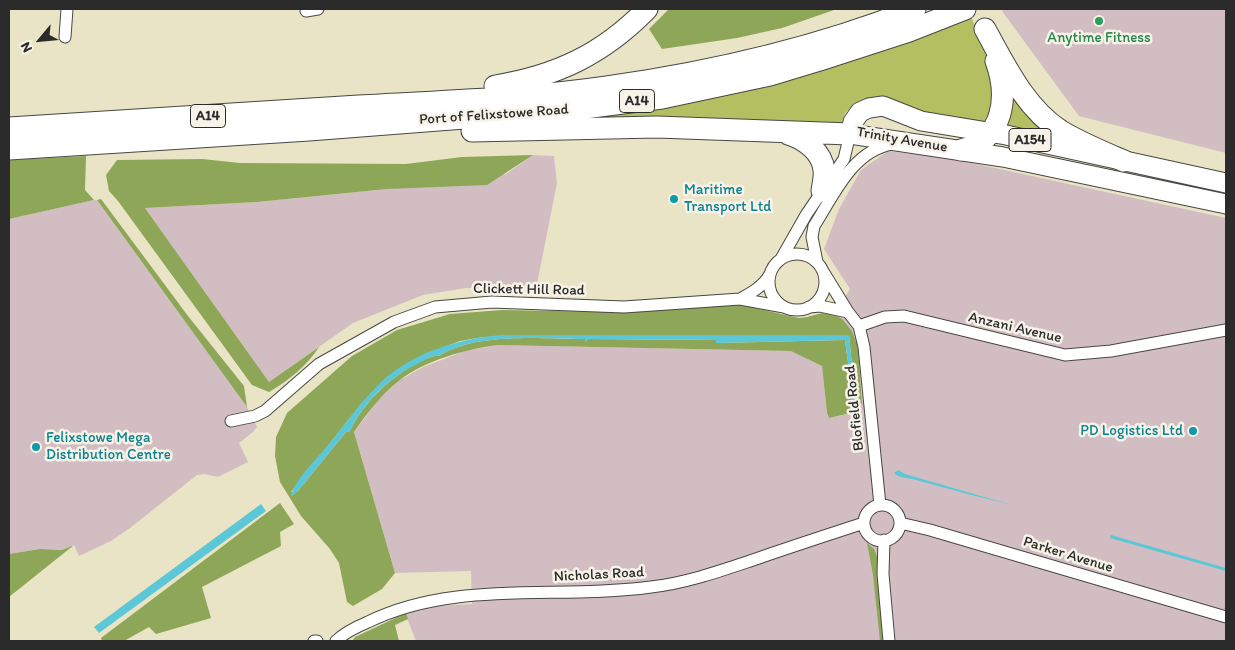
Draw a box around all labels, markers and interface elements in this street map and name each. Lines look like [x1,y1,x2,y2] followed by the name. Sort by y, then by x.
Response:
[15,15,65,65] north arrow
[1093,15,1105,27] marker: Anytime Fitness
[1047,29,1151,47] place label: Anytime Fitness
[17,39,36,55] text: N
[620,90,654,112] road number: A14
[419,101,569,129] street label: Port of Felixstowe Road
[190,104,226,128] road number: A14
[855,123,949,157] street label: Trinity Avenue
[1009,128,1051,152] road number: A154
[684,181,771,216] place label: Maritime Transport Ltd
[668,193,680,205] marker: Maritime Transport Ltd
[473,280,585,300] street label: Clickett Hill Road
[967,309,1063,347] street label: Anzani Avenue
[842,364,868,452] street label: Blofield Road
[1080,422,1183,440] place label: PD Logistics Ltd
[1187,425,1199,437] marker: PD Logistics Ltd
[46,429,171,464] place label: Felixstowe Mega Distribution Centre
[30,441,42,453] marker: Felixstowe Mega Distribution Centre
[1021,533,1115,577] street label: Parker Avenue
[553,564,645,586] street label: Nicholas Road

